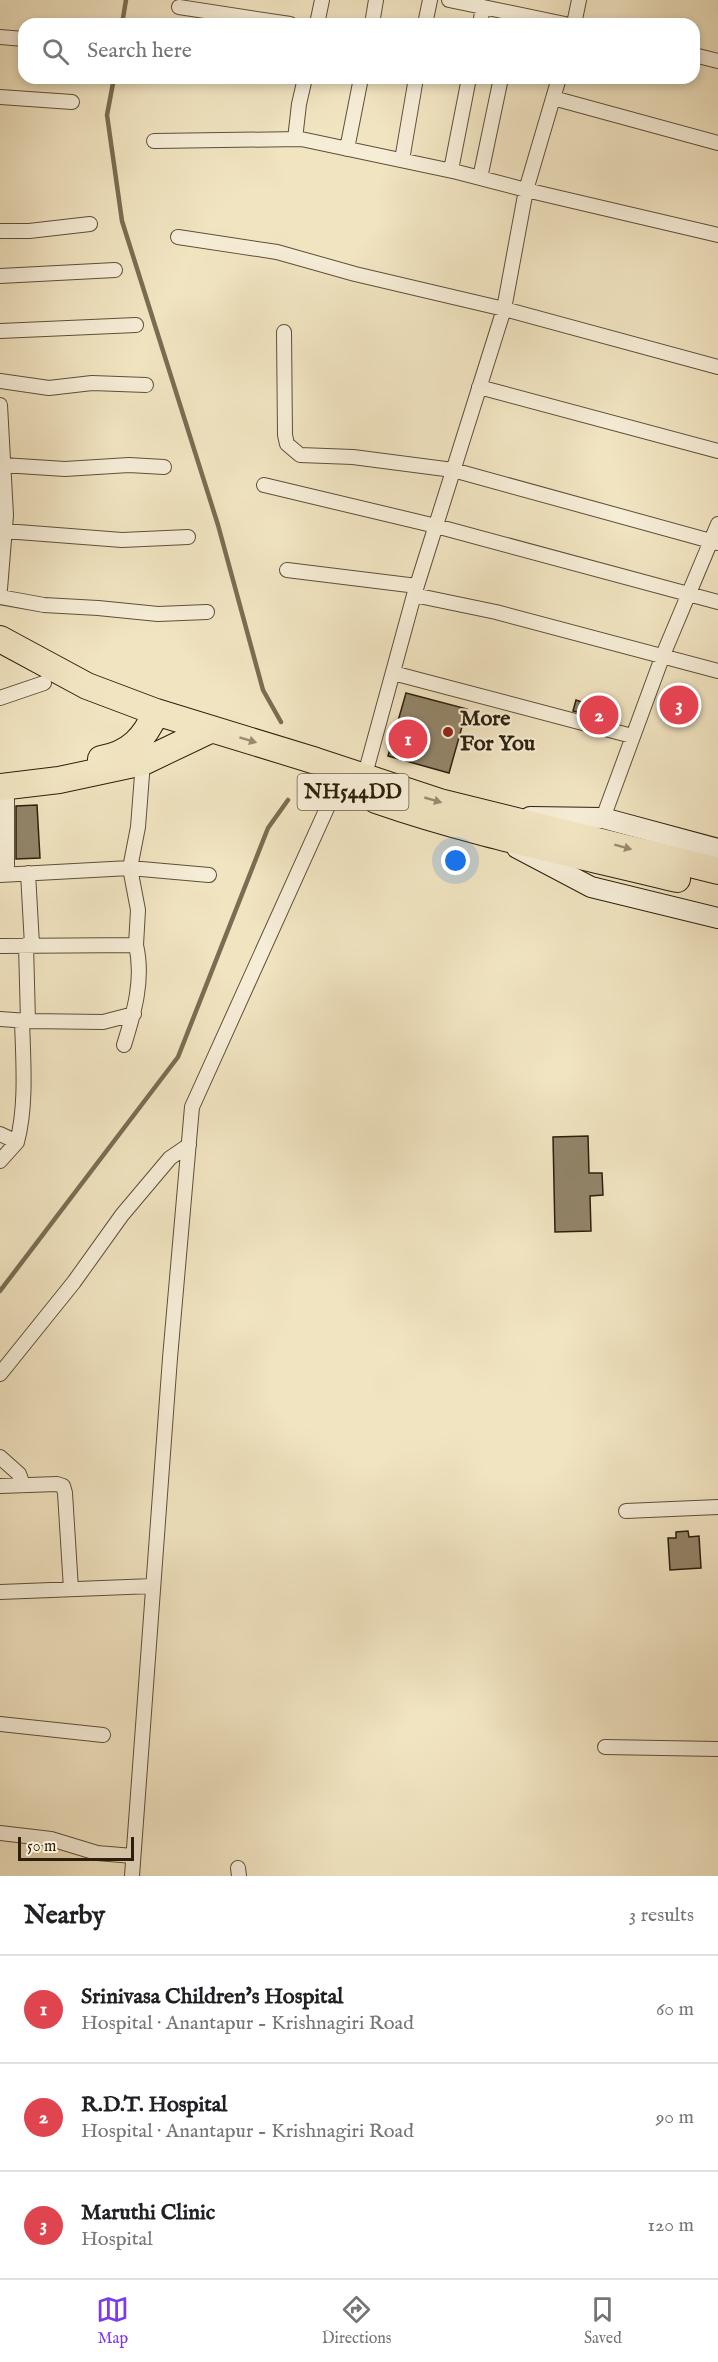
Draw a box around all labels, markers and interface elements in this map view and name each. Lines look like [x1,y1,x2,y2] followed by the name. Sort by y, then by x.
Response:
[18,18,700,84] search box
[39,35,72,68] icon: search
[87,37,192,65] text: Search here
[660,682,698,728] pin: 3
[580,692,618,738] pin: 2
[460,705,536,758] place label: More For You
[388,716,428,762] pin: 1
[441,725,455,739] marker: More For You
[239,736,257,745] one-way arrow
[298,774,409,810] road number: NH544DD
[424,796,442,805] one-way arrow
[614,842,632,852] one-way arrow
[441,846,470,875] your location
[18,1834,134,1862] scale bar
[27,1837,56,1857] text: 50 m
[24,1899,105,1932] text: Nearby
[629,1903,694,1928] text: 3 results
[81,1983,343,2011] text: Srinivasa Children's Hospital
[40,1997,47,2022] text: 1
[656,1997,694,2022] text: 60 m
[81,2011,414,2036] text: Hospital · Anantapur - Krishnagiri Road
[81,2091,227,2119] text: R.D.T. Hospital
[39,2105,48,2130] text: 2
[656,2105,694,2130] text: 90 m
[81,2119,414,2144] text: Hospital · Anantapur - Krishnagiri Road
[81,2199,215,2227] text: Maruthi Clinic
[40,2213,47,2238] text: 3
[648,2213,694,2238] text: 120 m
[81,2227,153,2252] text: Hospital
[96,2293,129,2349] tab: Map
[322,2293,391,2349] tab: Directions
[584,2293,622,2349] tab: Saved

